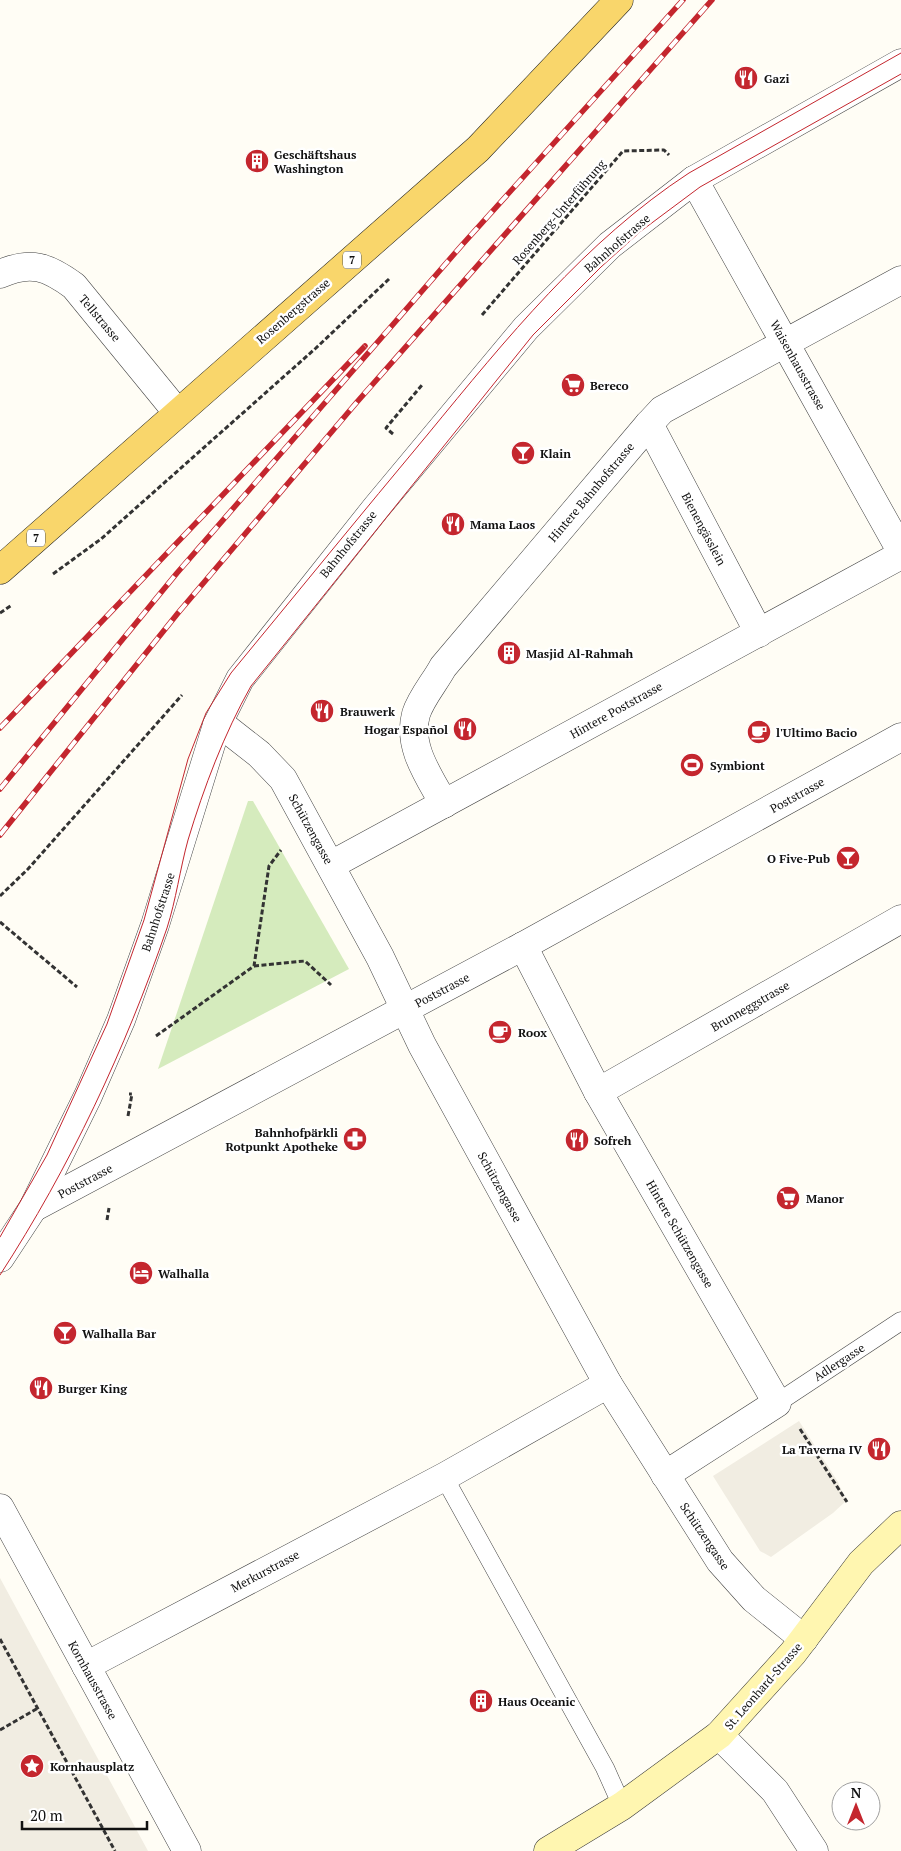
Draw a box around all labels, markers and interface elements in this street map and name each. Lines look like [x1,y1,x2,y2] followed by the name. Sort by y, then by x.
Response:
[733,65,759,91] restaurant icon: Gazi
[764,71,789,86] place label: Gazi
[274,147,357,176] place label: Geschäftshaus Washington
[244,148,270,174] building icon: Geschäftshaus Washington
[509,156,609,268] street label: Rosenberg-Unterführung
[581,210,653,276] street label: Bahnhofstrasse
[343,252,361,268] road number: 7
[253,275,333,347] street label: Rosenbergstrasse
[76,291,124,345] street label: Tellstrasse
[767,317,829,413] street label: Waisenhausstrasse
[560,372,586,398] supermarket icon: Bereco
[590,378,629,393] place label: Bereco
[545,439,637,545] street label: Hintere Bahnhofstrasse
[510,440,536,466] bar icon: Klain
[540,446,571,461] place label: Klain
[678,490,730,568] street label: Bienengässlein
[316,507,380,581] street label: Bahnhofstrasse
[440,511,466,537] restaurant icon: Mama Laos
[470,517,536,532] place label: Mama Laos
[27,530,45,546] road number: 7
[496,640,522,666] building icon: Masjid Al-Rahmah
[526,646,634,661] place label: Masjid Al-Rahmah
[567,678,665,742] street label: Hintere Poststrasse
[309,698,335,724] restaurant icon: Brauwerk
[340,704,395,719] place label: Brauwerk
[452,716,478,742] restaurant icon: Hogar Español
[746,719,772,745] cafe icon: l'Ultimo Bacio
[364,722,448,737] place label: Hogar Español
[776,725,857,740] place label: l'Ultimo Bacio
[679,752,705,778] sports icon: Symbiont
[710,758,765,773] place label: Symbiont
[767,774,827,816] street label: Poststrasse
[286,791,336,867] street label: Schützengasse
[835,845,861,871] bar icon: O Five-Pub
[767,851,830,866] place label: O Five-Pub
[138,871,178,953] street label: Bahnhofstrasse
[412,969,472,1011] street label: Poststrasse
[708,977,792,1035] street label: Brunneggstrasse
[487,1019,513,1045] cafe icon: Roox
[518,1025,547,1040] place label: Roox
[225,1125,339,1154] place label: Bahnhofpärkli Rotpunkt Apotheke
[342,1126,368,1152] pharmacy icon: Bahnhofpärkli Rotpunkt Apotheke
[564,1127,590,1153] restaurant icon: Sofreh
[594,1133,632,1148] place label: Sofreh
[475,1149,525,1225] street label: Schützengasse
[55,1160,115,1202] street label: Poststrasse
[643,1178,717,1290] street label: Hintere Schützengasse
[775,1185,801,1211] supermarket icon: Manor
[806,1191,845,1206] place label: Manor
[128,1260,154,1286] hotel icon: Walhalla
[158,1266,210,1281] place label: Walhalla
[52,1320,78,1346] bar icon: Walhalla Bar
[82,1326,157,1341] place label: Walhalla Bar
[811,1340,867,1384] street label: Adlergasse
[28,1375,54,1401] restaurant icon: Burger King
[58,1381,127,1396] place label: Burger King
[866,1436,892,1462] restaurant icon: La Taverna IV
[782,1442,862,1457] place label: La Taverna IV
[677,1499,733,1573] street label: Schützengasse
[228,1547,302,1595] street label: Merkurstrasse
[65,1638,121,1722] street label: Kornhausstrasse
[721,1639,805,1733] street label: St. Leonhard-Strasse
[468,1688,494,1714] building icon: Haus Oceanic
[498,1694,576,1709] place label: Haus Oceanic
[19,1753,45,1779] place icon: Kornhausplatz
[50,1759,134,1774] place label: Kornhausplatz
[831,1781,881,1831] north arrow
[851,1783,862,1802] text: N
[22,1798,148,1830] scale bar
[30,1805,63,1825] text: 20 m

